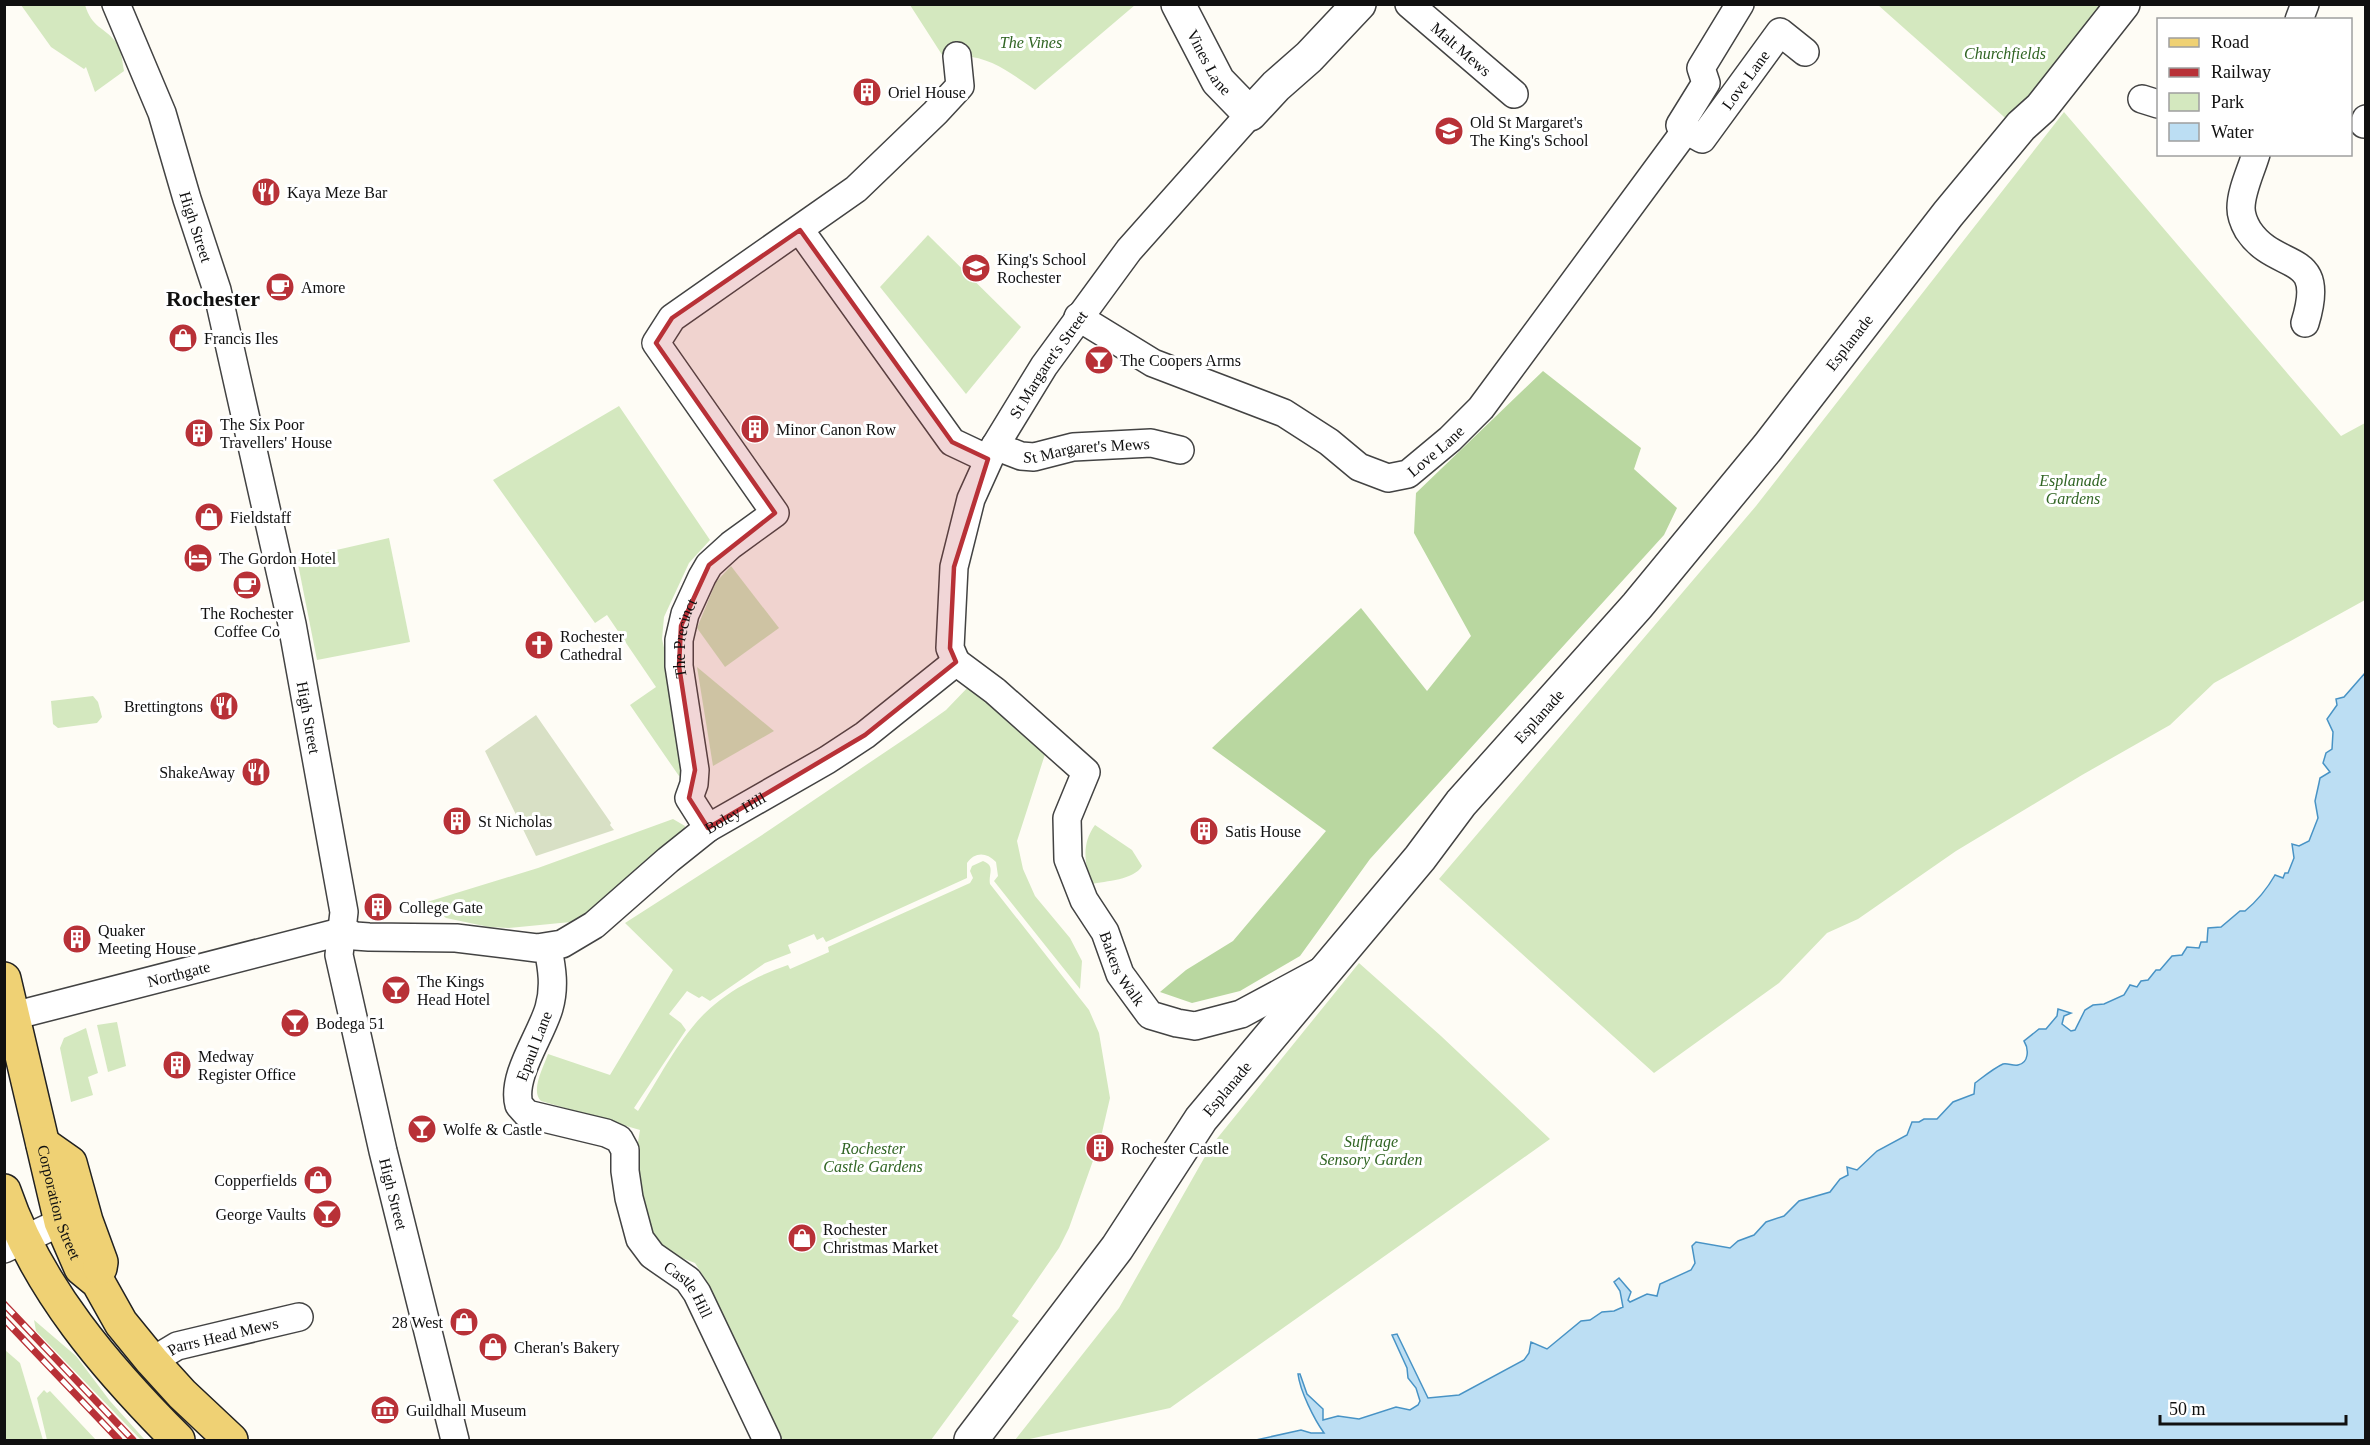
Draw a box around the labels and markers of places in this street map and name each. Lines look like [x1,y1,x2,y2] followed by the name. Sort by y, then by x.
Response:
[851,76,883,108] building icon: Oriel House
[888,84,966,101] place label: Oriel House
[1470,114,1589,150] place label: Old St Margaret's The King's School
[1433,115,1465,147] school or university icon: Old St Margaret's The King's School
[250,176,282,208] restaurant icon: Kaya Meze Bar
[287,184,388,202] place label: Kaya Meze Bar
[997,251,1087,286] place label: King's School Rochester
[960,252,992,284] school or university icon: King's School Rochester
[264,271,296,303] cafe icon: Amore
[301,279,345,296] place label: Amore
[167,322,199,354] shop icon: Francis Iles
[204,330,278,347] place label: Francis Iles
[1083,344,1115,376] bar icon: The Coopers Arms
[1120,352,1241,370] place label: The Coopers Arms
[739,413,771,445] building icon: Minor Canon Row
[220,416,332,451] place label: The Six Poor Travellers' House
[183,417,215,449] building icon: The Six Poor Travellers' House
[776,421,896,438] place label: Minor Canon Row
[193,501,225,533] shop icon: Fieldstaff
[230,509,292,526] place label: Fieldstaff
[182,542,214,574] hotel icon: The Gordon Hotel
[219,550,337,567] place label: The Gordon Hotel
[231,569,263,601] cafe icon: The Rochester Coffee Co
[201,605,294,640] place label: The Rochester Coffee Co
[560,628,625,663] place label: Rochester Cathedral
[523,629,555,661] church icon: Rochester Cathedral
[208,690,240,722] restaurant icon: Brettingtons
[124,698,203,716] place label: Brettingtons
[240,756,272,788] restaurant icon: ShakeAway
[159,764,235,782] place label: ShakeAway
[441,805,473,837] building icon: St Nicholas
[478,813,552,830] place label: St Nicholas
[1188,815,1220,847] building icon: Satis House
[1225,823,1301,840] place label: Satis House
[362,891,394,923] building icon: College Gate
[399,899,483,917] place label: College Gate
[98,922,196,958] place label: Quaker Meeting House
[61,923,93,955] building icon: Quaker Meeting House
[417,973,491,1008] place label: The Kings Head Hotel
[380,974,412,1006] bar icon: The Kings Head Hotel
[279,1007,311,1039] bar icon: Bodega 51
[316,1015,385,1033] place label: Bodega 51
[198,1048,296,1084] place label: Medway Register Office
[161,1049,193,1081] building icon: Medway Register Office
[406,1113,438,1145] bar icon: Wolfe & Castle
[443,1121,542,1138] place label: Wolfe & Castle
[1084,1132,1116,1164] building icon: Rochester Castle
[1121,1140,1229,1157] place label: Rochester Castle
[302,1164,334,1196] shop icon: Copperfields
[214,1172,297,1190] place label: Copperfields
[311,1198,343,1230] bar icon: George Vaults
[215,1206,306,1224] place label: George Vaults
[823,1221,939,1256] place label: Rochester Christmas Market
[786,1222,818,1254] shop icon: Rochester Christmas Market
[448,1306,480,1338] shop icon: 28 West
[392,1314,444,1331] place label: 28 West
[477,1331,509,1363] shop icon: Cheran's Bakery
[514,1339,620,1357] place label: Cheran's Bakery
[369,1394,401,1426] museum icon: Guildhall Museum
[406,1402,527,1419] place label: Guildhall Museum

